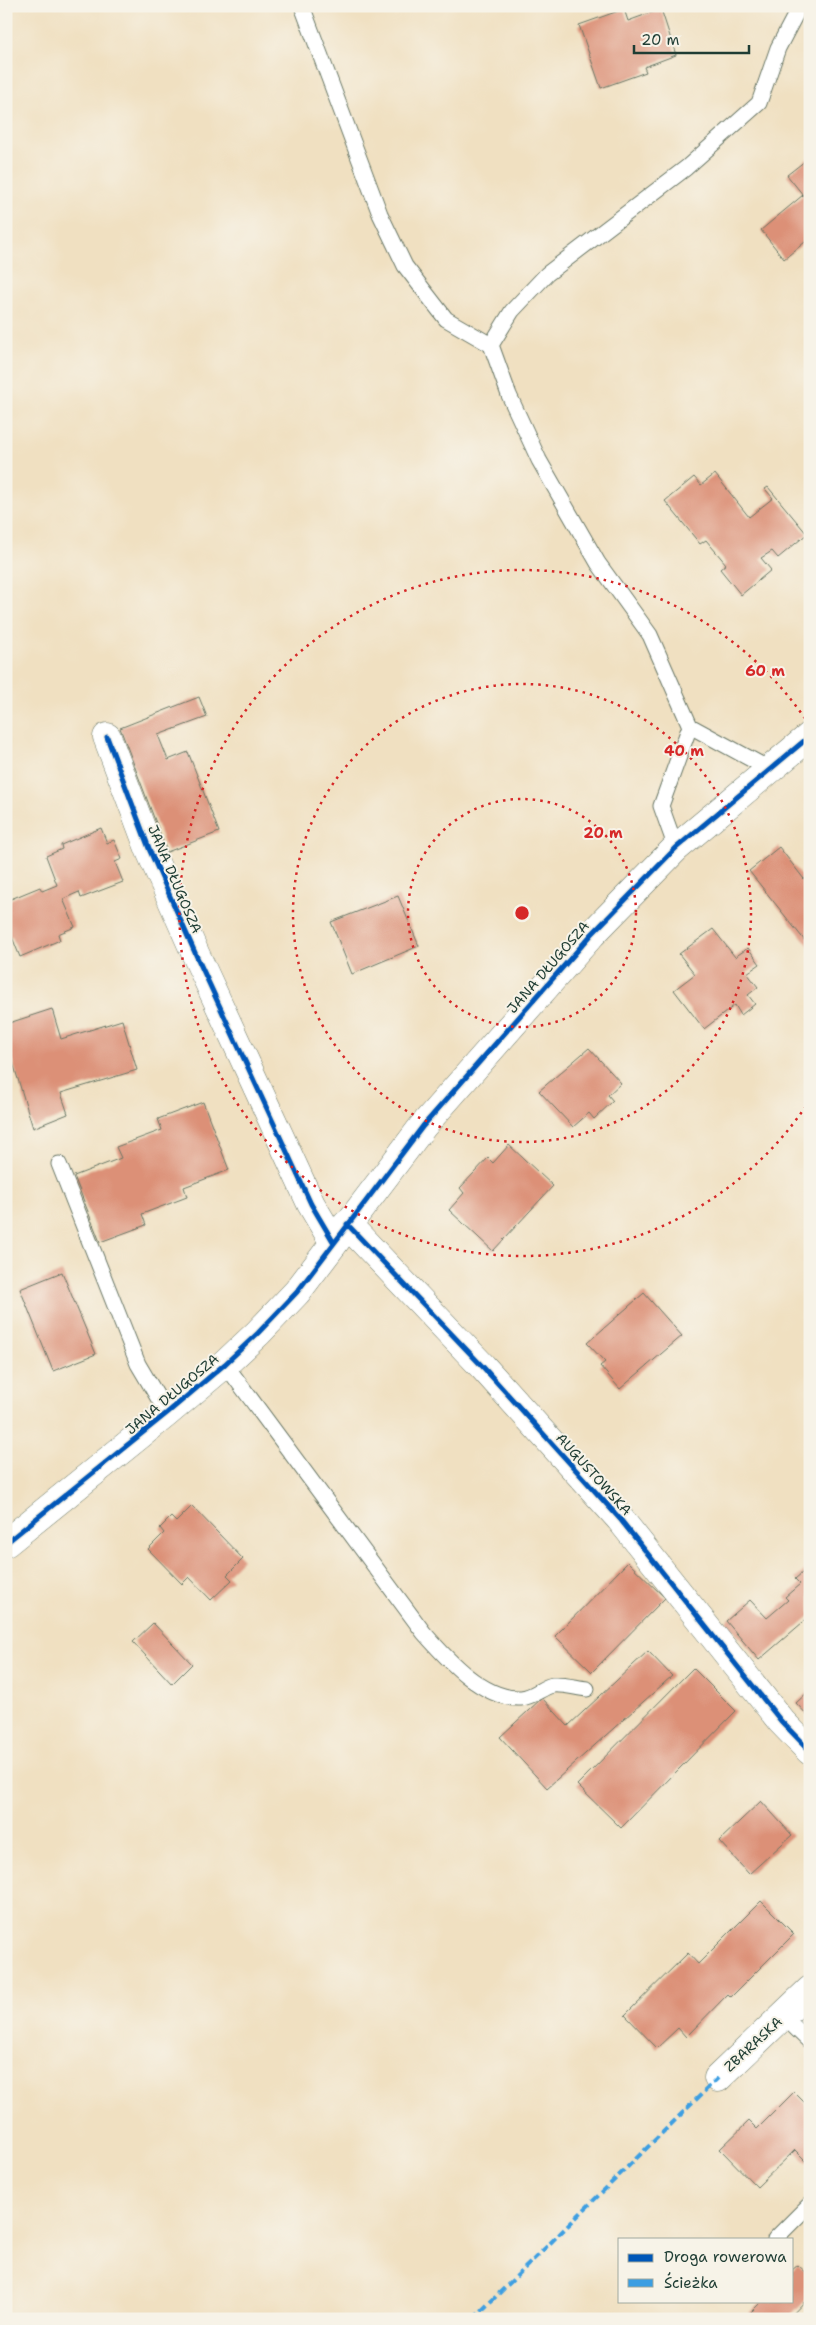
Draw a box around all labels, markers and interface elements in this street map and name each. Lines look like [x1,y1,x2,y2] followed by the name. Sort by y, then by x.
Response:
[634,22,748,54] scale bar
[641,30,680,50] text: 20 m
[745,661,785,681] text: 60 m
[664,741,704,761] text: 40 m
[144,822,206,936] street label: JANA DŁUGOSZA
[583,823,623,843] text: 20 m
[513,904,531,922] centre of rings
[503,917,593,1017] street label: JANA DŁUGOSZA
[122,1350,222,1438] street label: JANA DŁUGOSZA
[552,1429,636,1519] street label: AUGUSTOWSKA
[720,2013,786,2075] street label: ZBARASKA
[618,2238,794,2302] legend
[664,2247,787,2267] text: Droga rowerowa
[664,2272,718,2293] text: Ścieżka

